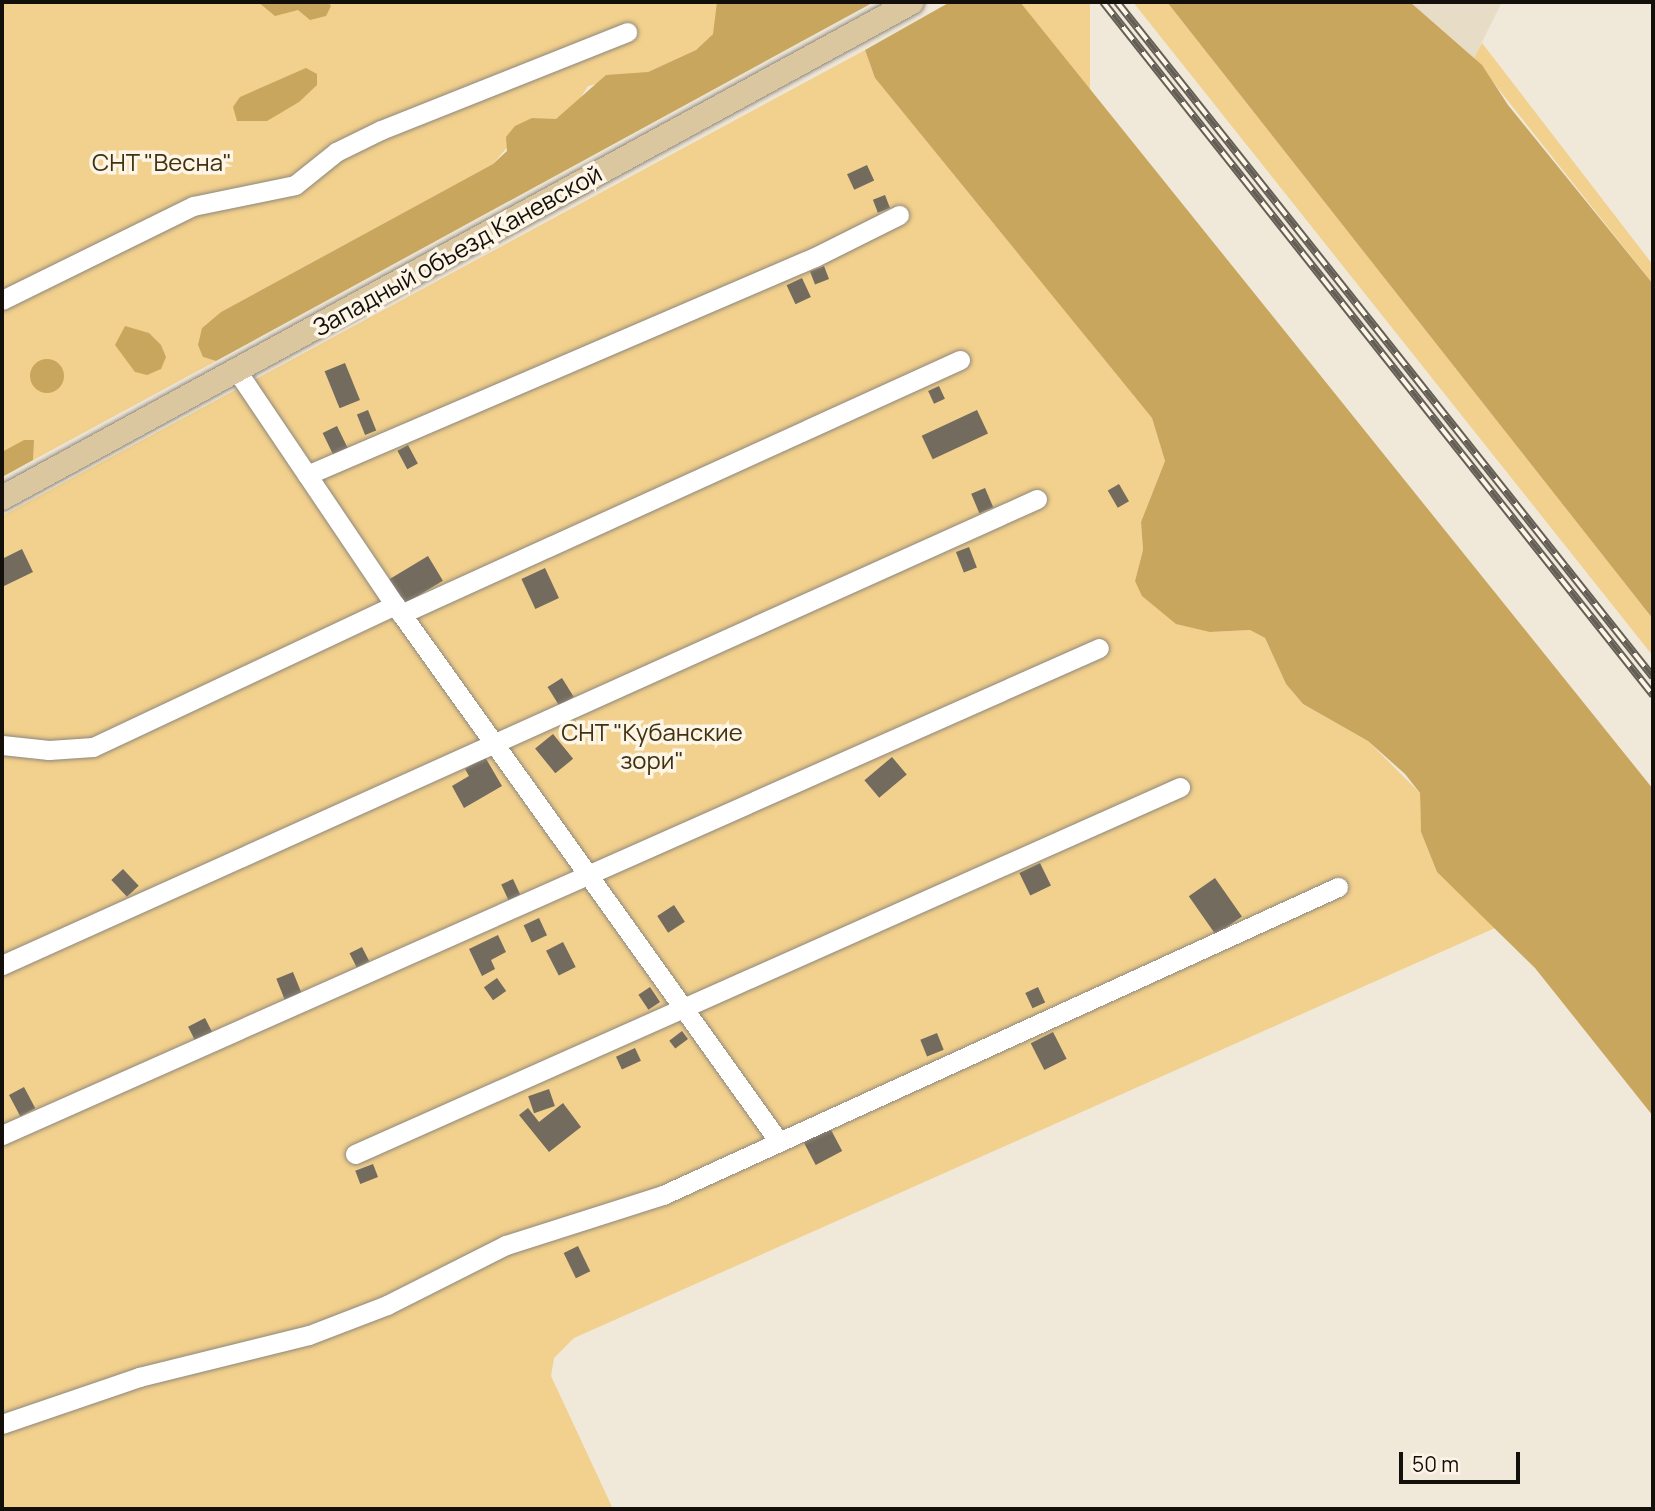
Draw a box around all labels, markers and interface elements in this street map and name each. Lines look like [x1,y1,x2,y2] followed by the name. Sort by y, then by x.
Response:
[92,148,232,176] park label: СНТ "Весна"
[308,158,606,342] street label: Западный объезд Каневской
[561,718,743,774] park label: СНТ "Кубанские зори"
[1403,1438,1524,1482] scale bar
[1412,1450,1459,1478] text: 50 m

